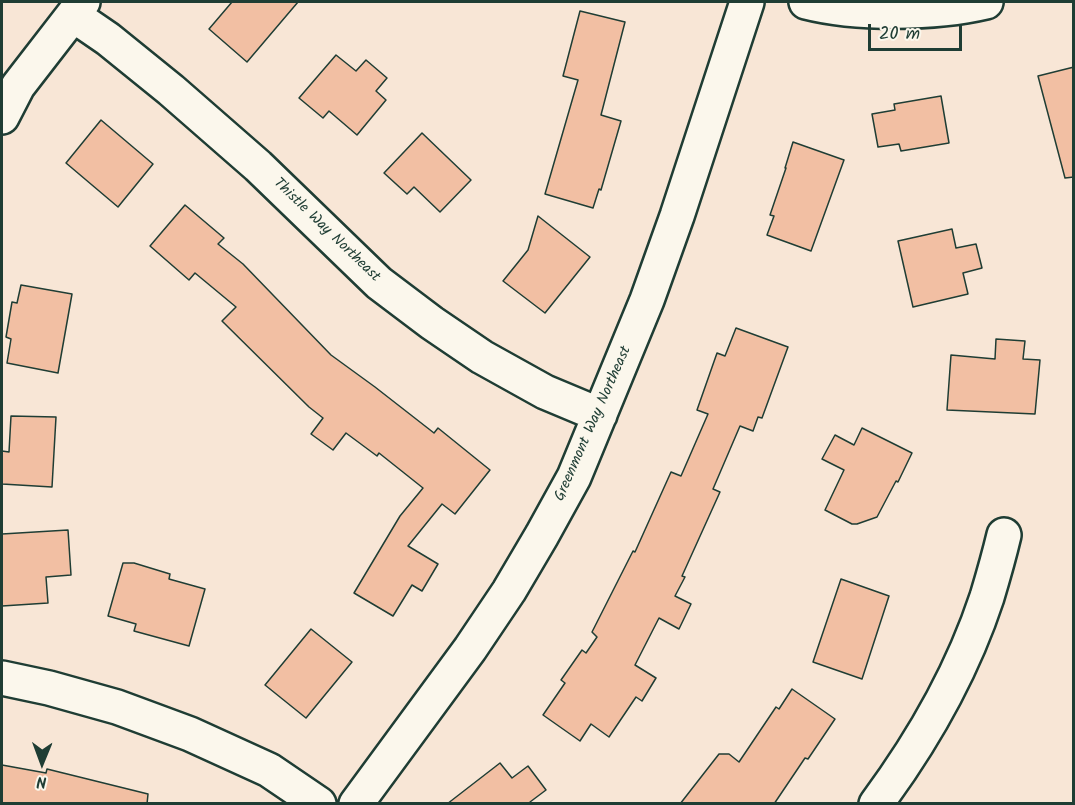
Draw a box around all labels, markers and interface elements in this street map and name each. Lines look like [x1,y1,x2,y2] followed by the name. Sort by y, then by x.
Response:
[871,12,966,50] scale bar
[879,20,920,49] text: 20 m
[269,175,383,287] street label: Thistle Way Northeast
[552,344,636,504] street label: Greenmont Way Northeast
[12,733,72,793] north arrow
[36,769,47,794] text: N

